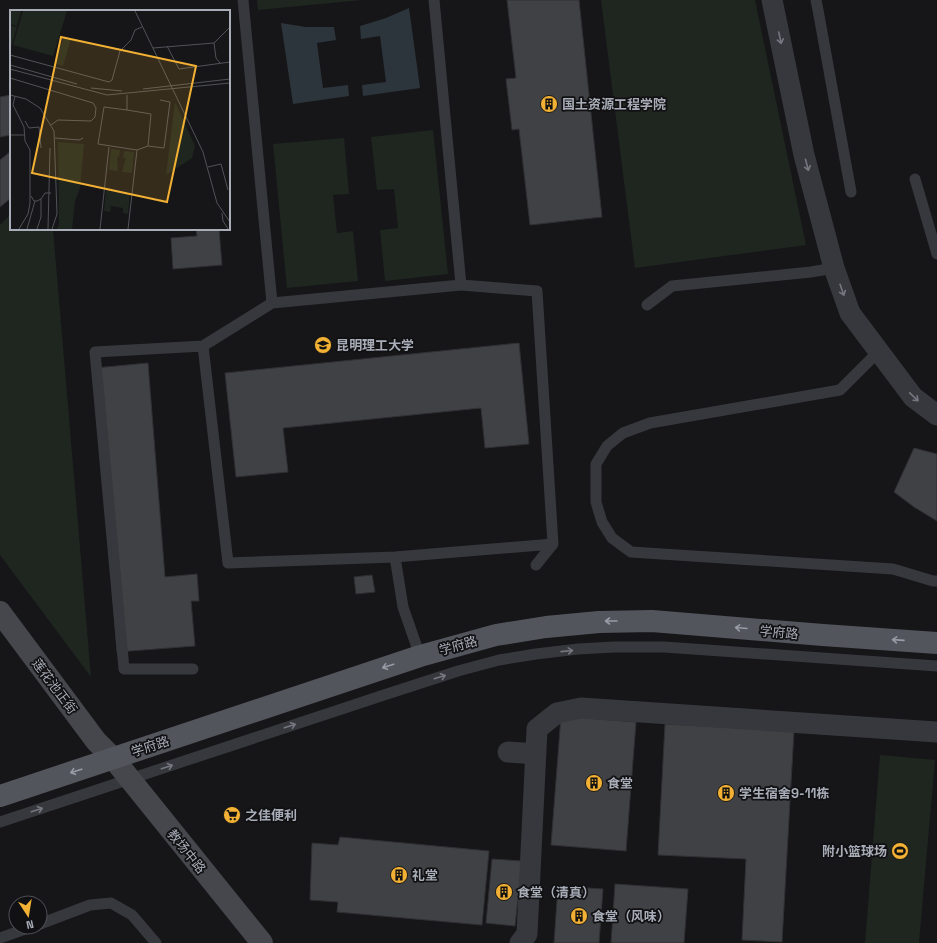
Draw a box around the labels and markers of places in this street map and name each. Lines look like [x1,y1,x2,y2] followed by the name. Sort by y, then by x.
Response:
[539,94,559,114] building icon: 国土资源工程学院
[562,96,666,113] place label: 国土资源工程学院
[313,335,333,355] school or university icon: 昆明理工大学
[336,337,414,354] place label: 昆明理工大学
[584,773,604,793] building icon: 食堂
[607,775,633,792] place label: 食堂
[716,783,736,803] building icon: 学生宿舍9-11栋
[739,785,829,802] place label: 学生宿舍9-11栋
[222,805,242,825] supermarket icon: 之佳便利
[245,807,297,824] place label: 之佳便利
[890,841,910,861] sports icon: 附小篮球场
[822,843,887,860] place label: 附小篮球场
[389,865,409,885] building icon: 礼堂
[412,867,438,884] place label: 礼堂
[494,882,514,902] building icon: 食堂（清真）
[517,884,595,901] place label: 食堂（清真）
[569,906,589,926] building icon: 食堂（风味）
[592,908,670,925] place label: 食堂（风味）

